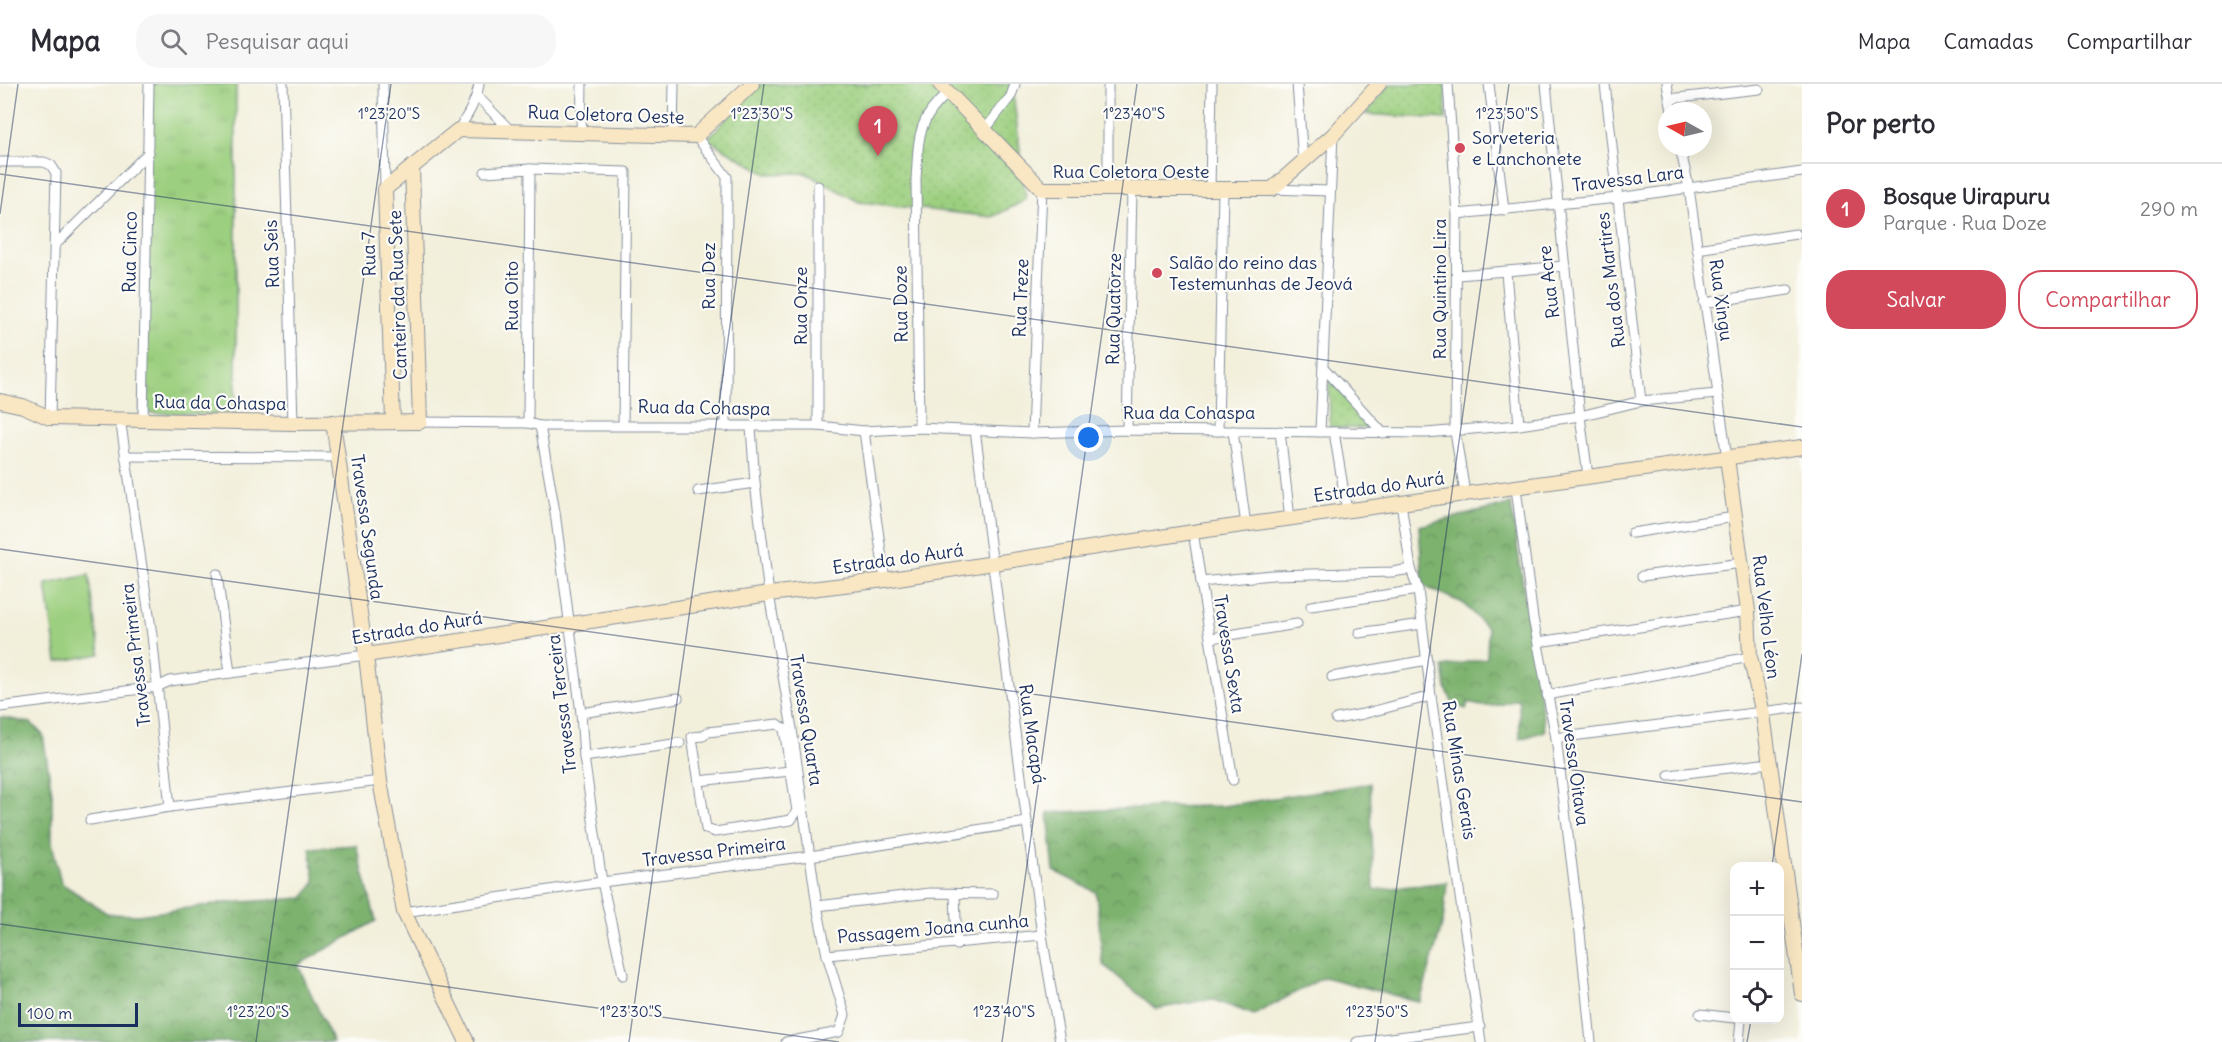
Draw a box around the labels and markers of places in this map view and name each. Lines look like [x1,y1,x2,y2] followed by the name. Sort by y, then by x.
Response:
[858,106,898,156] pin: 1
[1472,126,1582,170] place label: Sorveteria e Lanchonete
[1453,141,1467,155] marker: Sorveteria e Lanchonete
[1169,251,1353,295] place label: Salão do reino das Testemunhas de Jeová
[1150,266,1164,280] marker: Salão do reino das Testemunhas de Jeová

